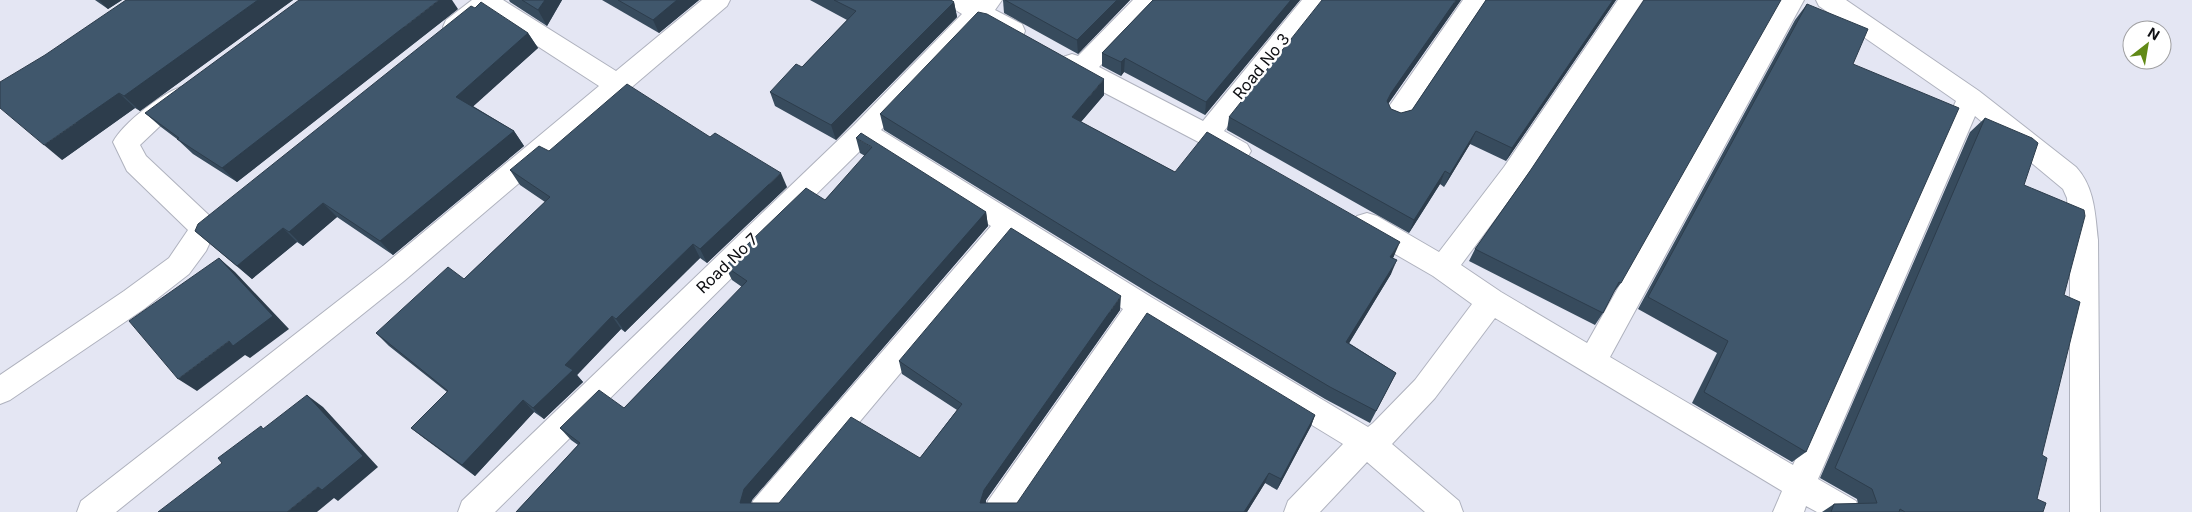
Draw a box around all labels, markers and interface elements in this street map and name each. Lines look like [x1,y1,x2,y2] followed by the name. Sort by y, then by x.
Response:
[2122,20,2172,70] north arrow
[2145,23,2163,43] text: N
[1228,29,1294,103] street label: Road No 3
[692,229,762,297] street label: Road No 7

